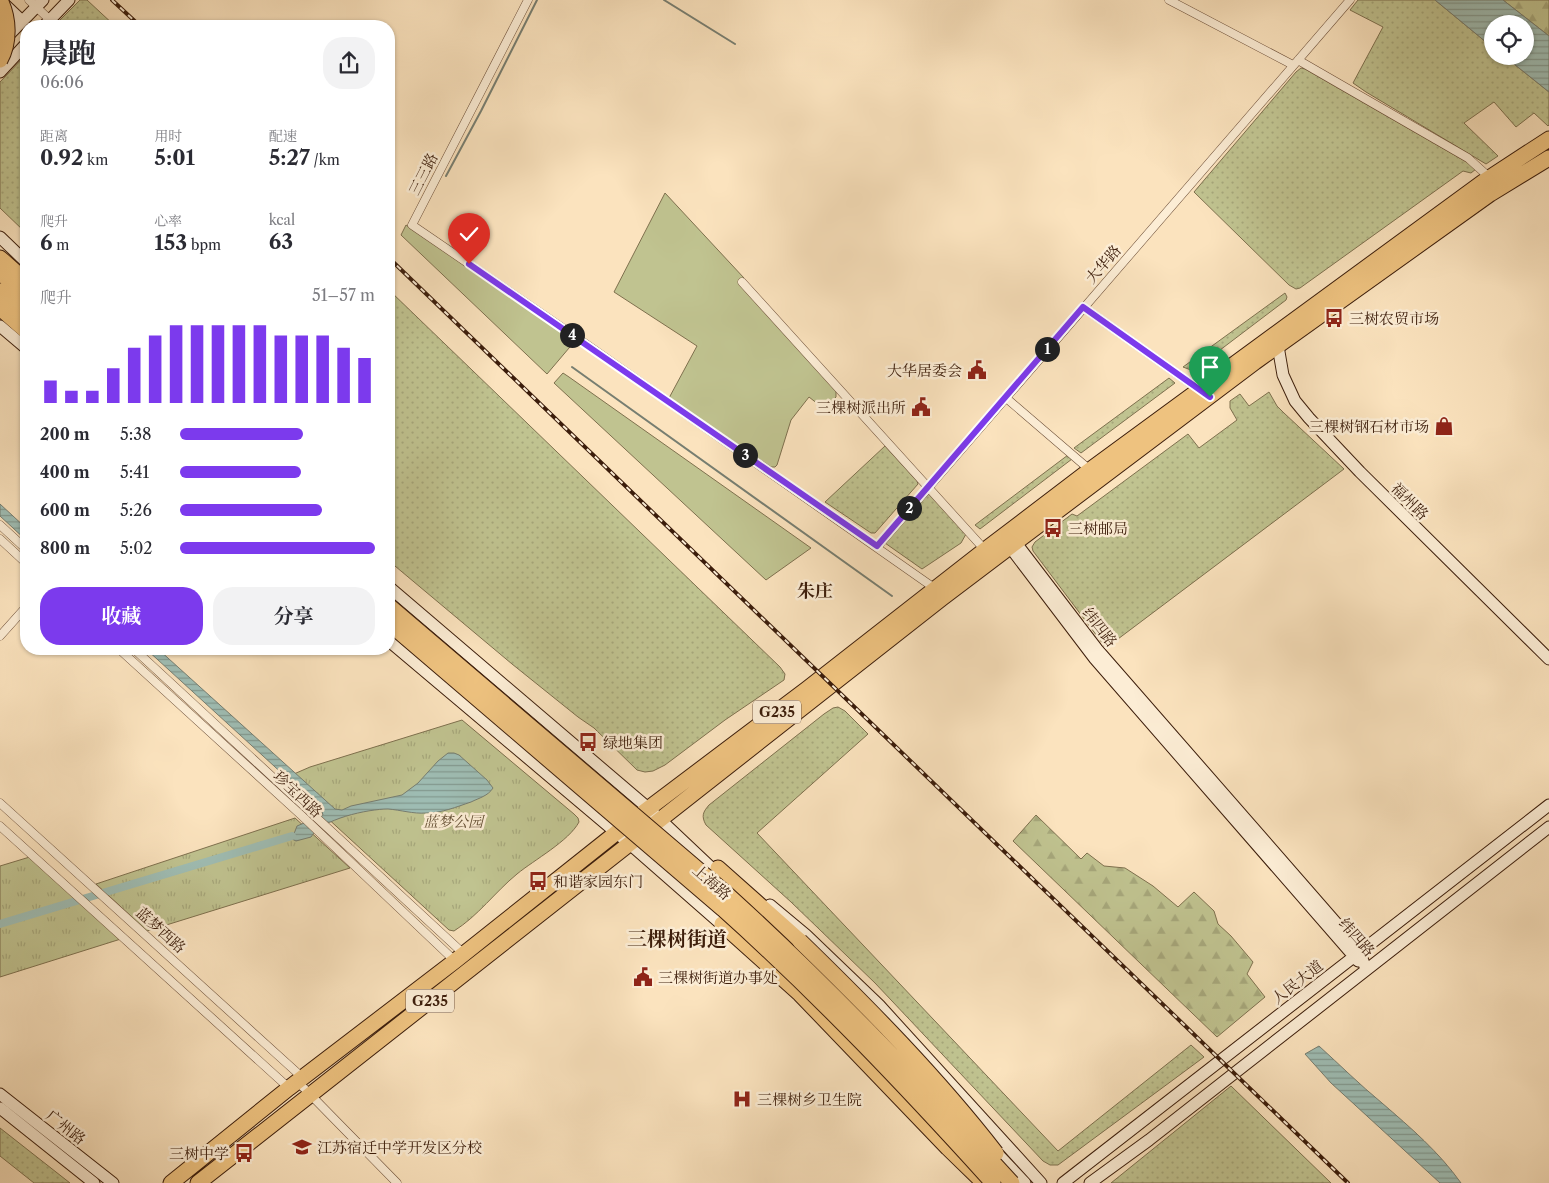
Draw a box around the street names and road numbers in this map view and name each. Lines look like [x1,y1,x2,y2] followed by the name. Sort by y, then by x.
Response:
[404,150,442,198] street label: 三三路
[1081,241,1125,287] street label: 大华路
[1387,478,1433,524] street label: 福州路
[1079,603,1121,651] street label: 纬四路
[753,700,801,724] road number: G235
[270,767,326,821] street label: 珍宝西路
[689,860,735,904] street label: 上海路
[132,903,190,957] street label: 蓝梦西路
[1335,914,1379,960] street label: 纬四路
[1268,956,1326,1008] street label: 人民大道
[406,989,454,1012] road number: G235
[42,1106,90,1148] street label: 广州路

